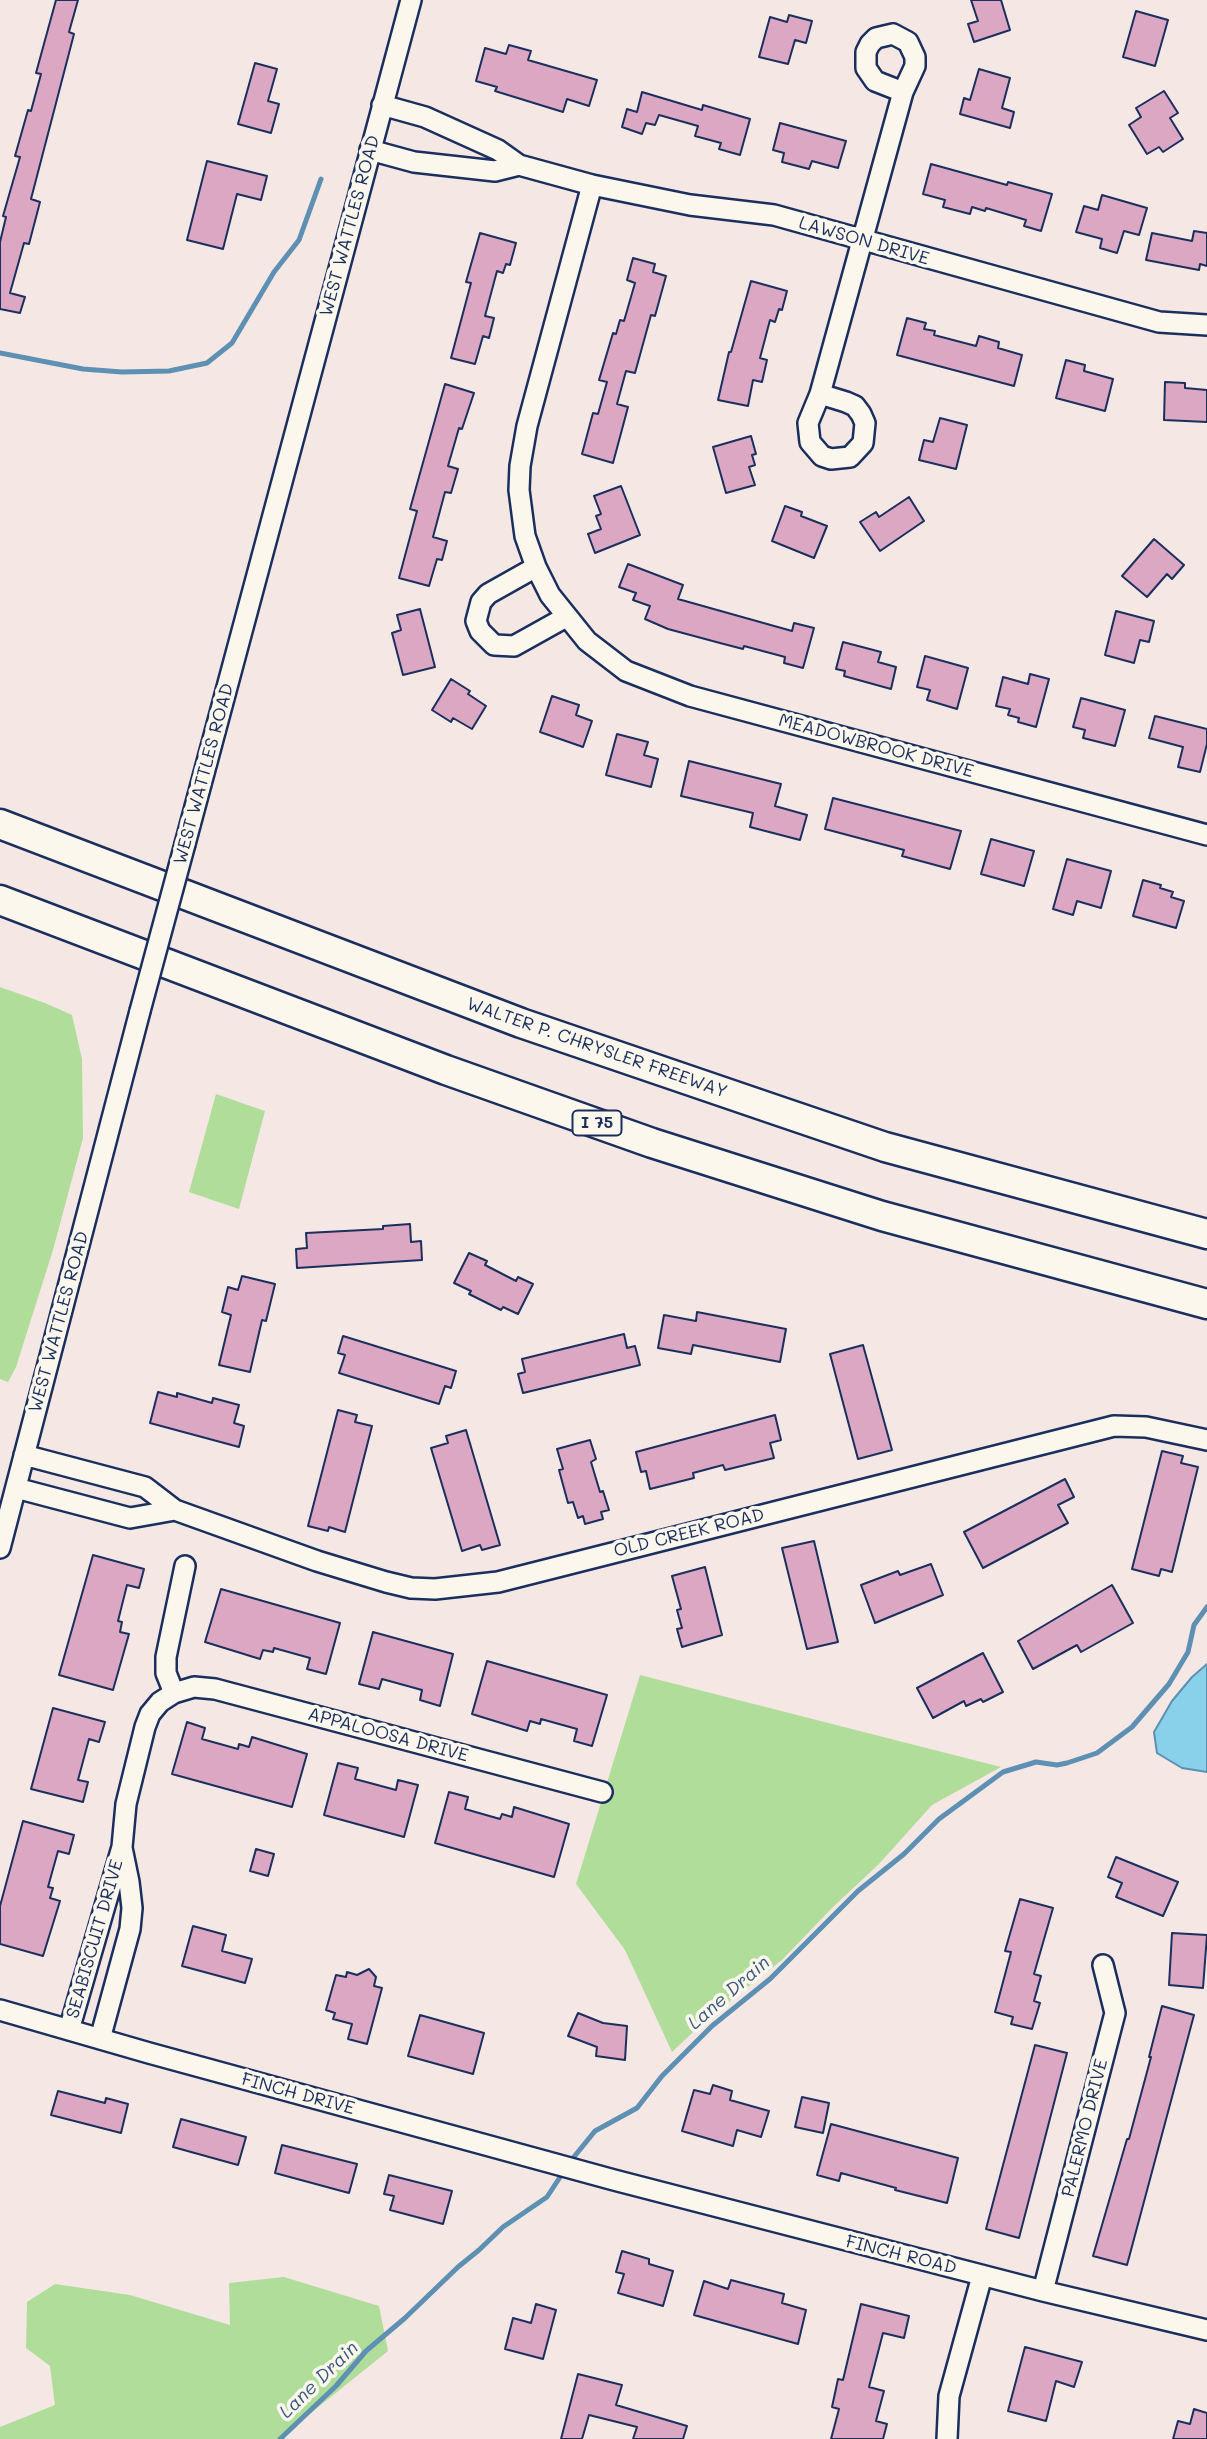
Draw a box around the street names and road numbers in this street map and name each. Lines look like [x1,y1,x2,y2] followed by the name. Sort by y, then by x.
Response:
[315,133,385,319] street label: WEST WATTLES ROAD
[796,212,932,270] street label: LAWSON DRIVE
[169,681,239,867] street label: WEST WATTLES ROAD
[776,710,976,782] street label: MEADOWBROOK DRIVE
[464,993,730,1103] street label: WALTER P. CHRYSLER FREEWAY
[572,1110,622,1135] road number: I 75
[24,1229,94,1415] street label: WEST WATTLES ROAD
[612,1504,766,1562] street label: OLD CREEK ROAD
[305,1703,471,1767] street label: APPALOOSA DRIVE
[62,1857,128,2021] street label: SEABISCUIT DRIVE
[1057,2057,1113,2199] street label: PALERMO DRIVE
[239,2069,357,2119] street label: FINCH DRIVE
[843,2231,959,2279] street label: FINCH ROAD

